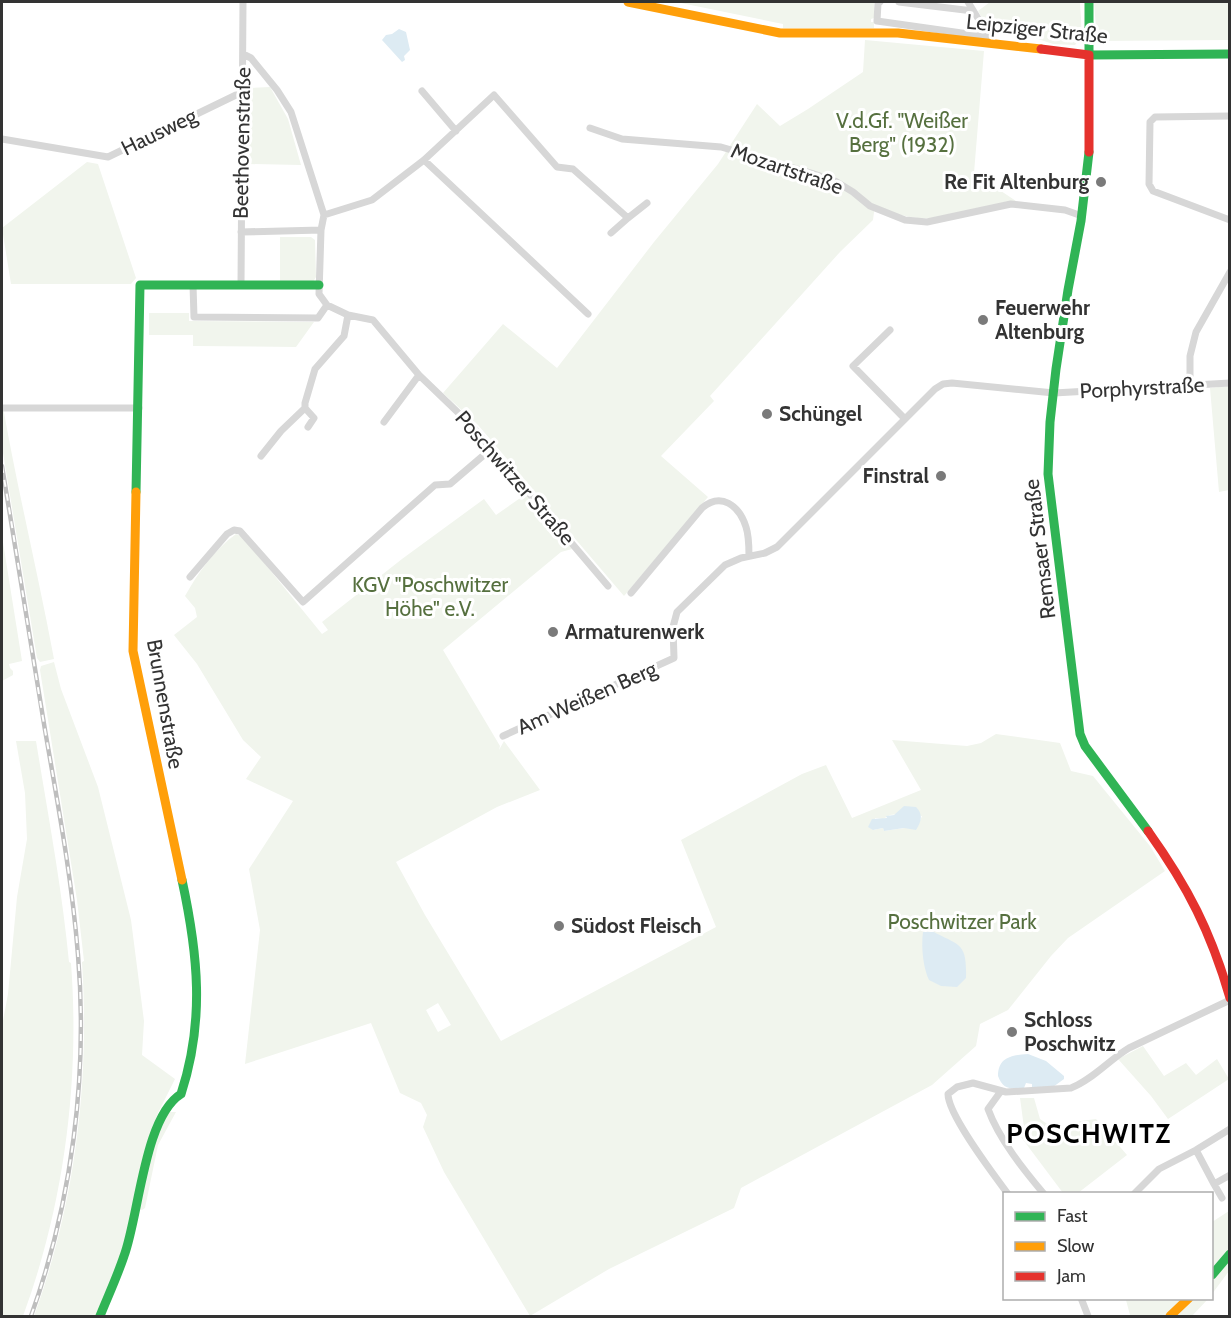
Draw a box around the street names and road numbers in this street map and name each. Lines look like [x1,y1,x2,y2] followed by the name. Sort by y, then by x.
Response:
[965,9,1109,48] street label: Leipziger Straße
[228,67,255,219] street label: Beethovenstraße
[117,102,201,160] street label: Hausweg
[728,138,847,199] street label: Mozartstraße
[1079,372,1205,403] street label: Porphyrstraße
[450,405,581,550] street label: Poschwitzer Straße
[1018,477,1060,620] street label: Remsaer Straße
[142,637,189,771] street label: Brunnenstraße
[513,655,661,739] street label: Am Weißen Berg

